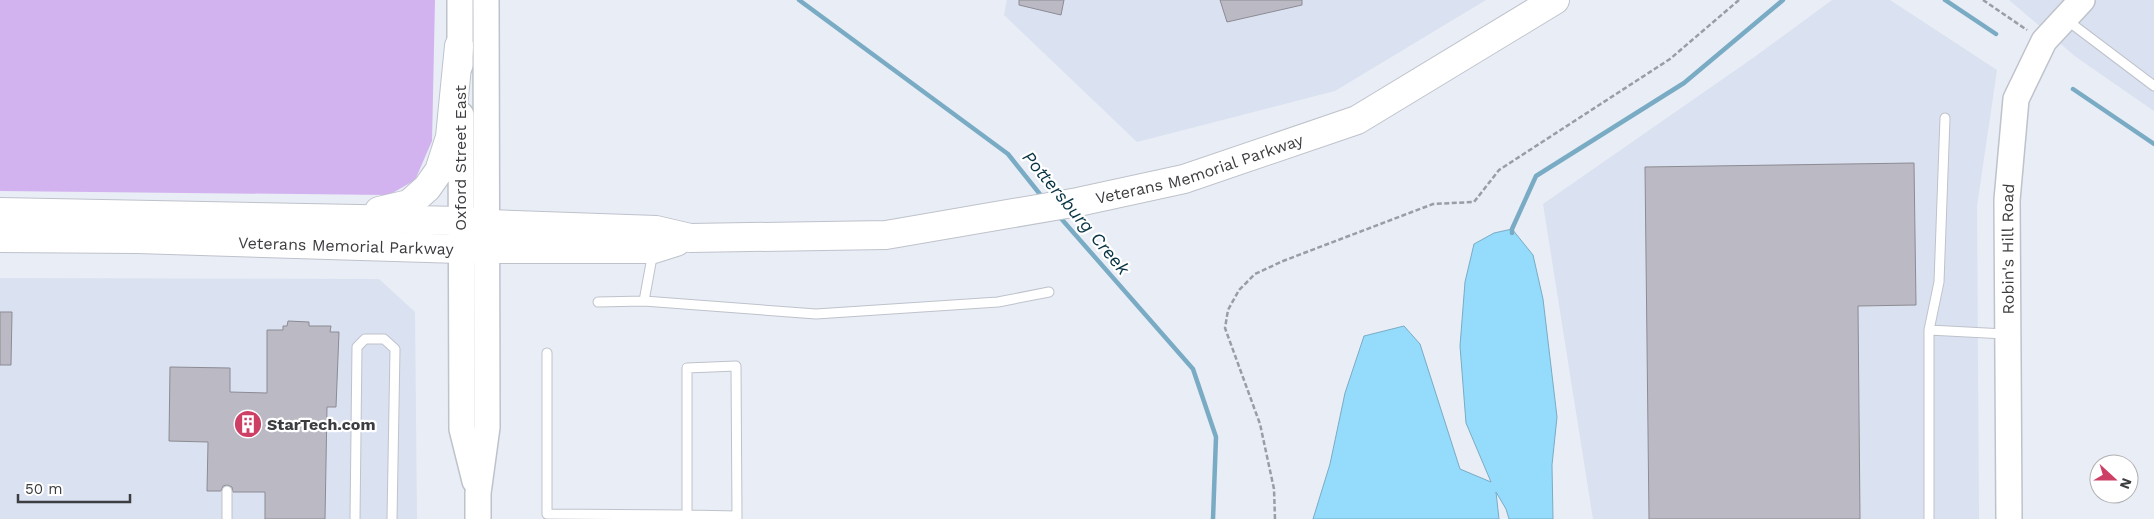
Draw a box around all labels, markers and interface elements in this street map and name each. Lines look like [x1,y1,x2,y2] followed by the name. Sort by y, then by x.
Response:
[451,85,470,231] street label: Oxford Street East
[1094,130,1306,208] street label: Veterans Memorial Parkway
[1019,147,1135,280] water label: Pottersburg Creek
[1998,183,2018,315] street label: Robin's Hill Road
[238,233,455,259] street label: Veterans Memorial Parkway
[233,409,263,439] building icon: StarTech.com
[267,415,375,434] place label: StarTech.com
[2089,454,2139,504] north arrow
[18,472,130,504] scale bar
[2117,476,2135,491] text: N
[25,480,62,498] text: 50 m

